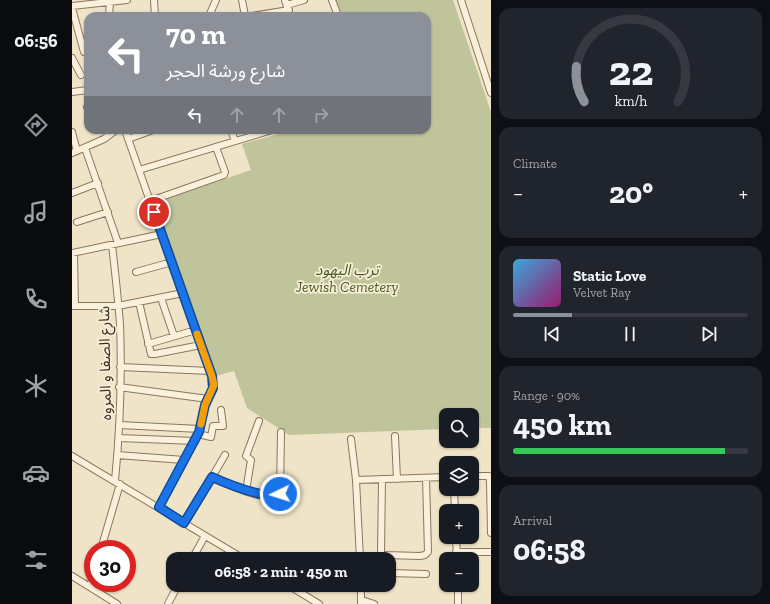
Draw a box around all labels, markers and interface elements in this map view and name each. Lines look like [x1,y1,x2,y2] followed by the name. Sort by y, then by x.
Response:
[166,18,226,51] text: 70 m
[100,28,152,80] icon: left
[14,30,58,52] text: 06:56
[608,45,653,95] text: 22
[166,60,285,82] text: شارع ورشة الحجر
[614,92,647,109] text: km/h
[184,104,206,126] icon: left
[226,104,248,126] icon: ahead
[268,104,290,126] icon: ahead
[310,104,332,126] icon: right
[22,111,50,139] icon: directions
[513,156,557,171] text: Climate
[609,175,653,211] text: 20°
[513,180,523,207] text: −
[739,180,748,207] text: +
[137,195,171,229] pin
[22,198,50,226] icon: music
[143,201,165,223] icon: arrive
[295,261,398,296] park label: ترب اليهود Jewish Cemetery
[573,267,646,285] text: Static Love
[22,285,50,313] icon: phone
[573,285,631,300] text: Velvet Ray
[95,305,118,420] street label: شارع الصفا و المروه
[541,323,563,345] icon: previous
[619,323,641,345] icon: pause
[698,323,720,345] icon: next
[22,372,50,400] icon: climate
[513,388,580,403] text: Range · 90%
[513,407,612,443] text: 450 km
[439,408,479,592] map controls
[439,408,479,448] button: search
[439,456,479,496] button: layers
[22,459,50,487] icon: car
[259,473,301,515] position arrow
[439,504,479,544] button: +
[513,513,552,528] text: Arrival
[513,532,586,568] text: 06:58
[84,540,136,592] speed limit sign: 30
[22,546,50,574] icon: filters
[439,552,479,592] button: −
[215,563,347,581] text: 06:58 · 2 min · 450 m

